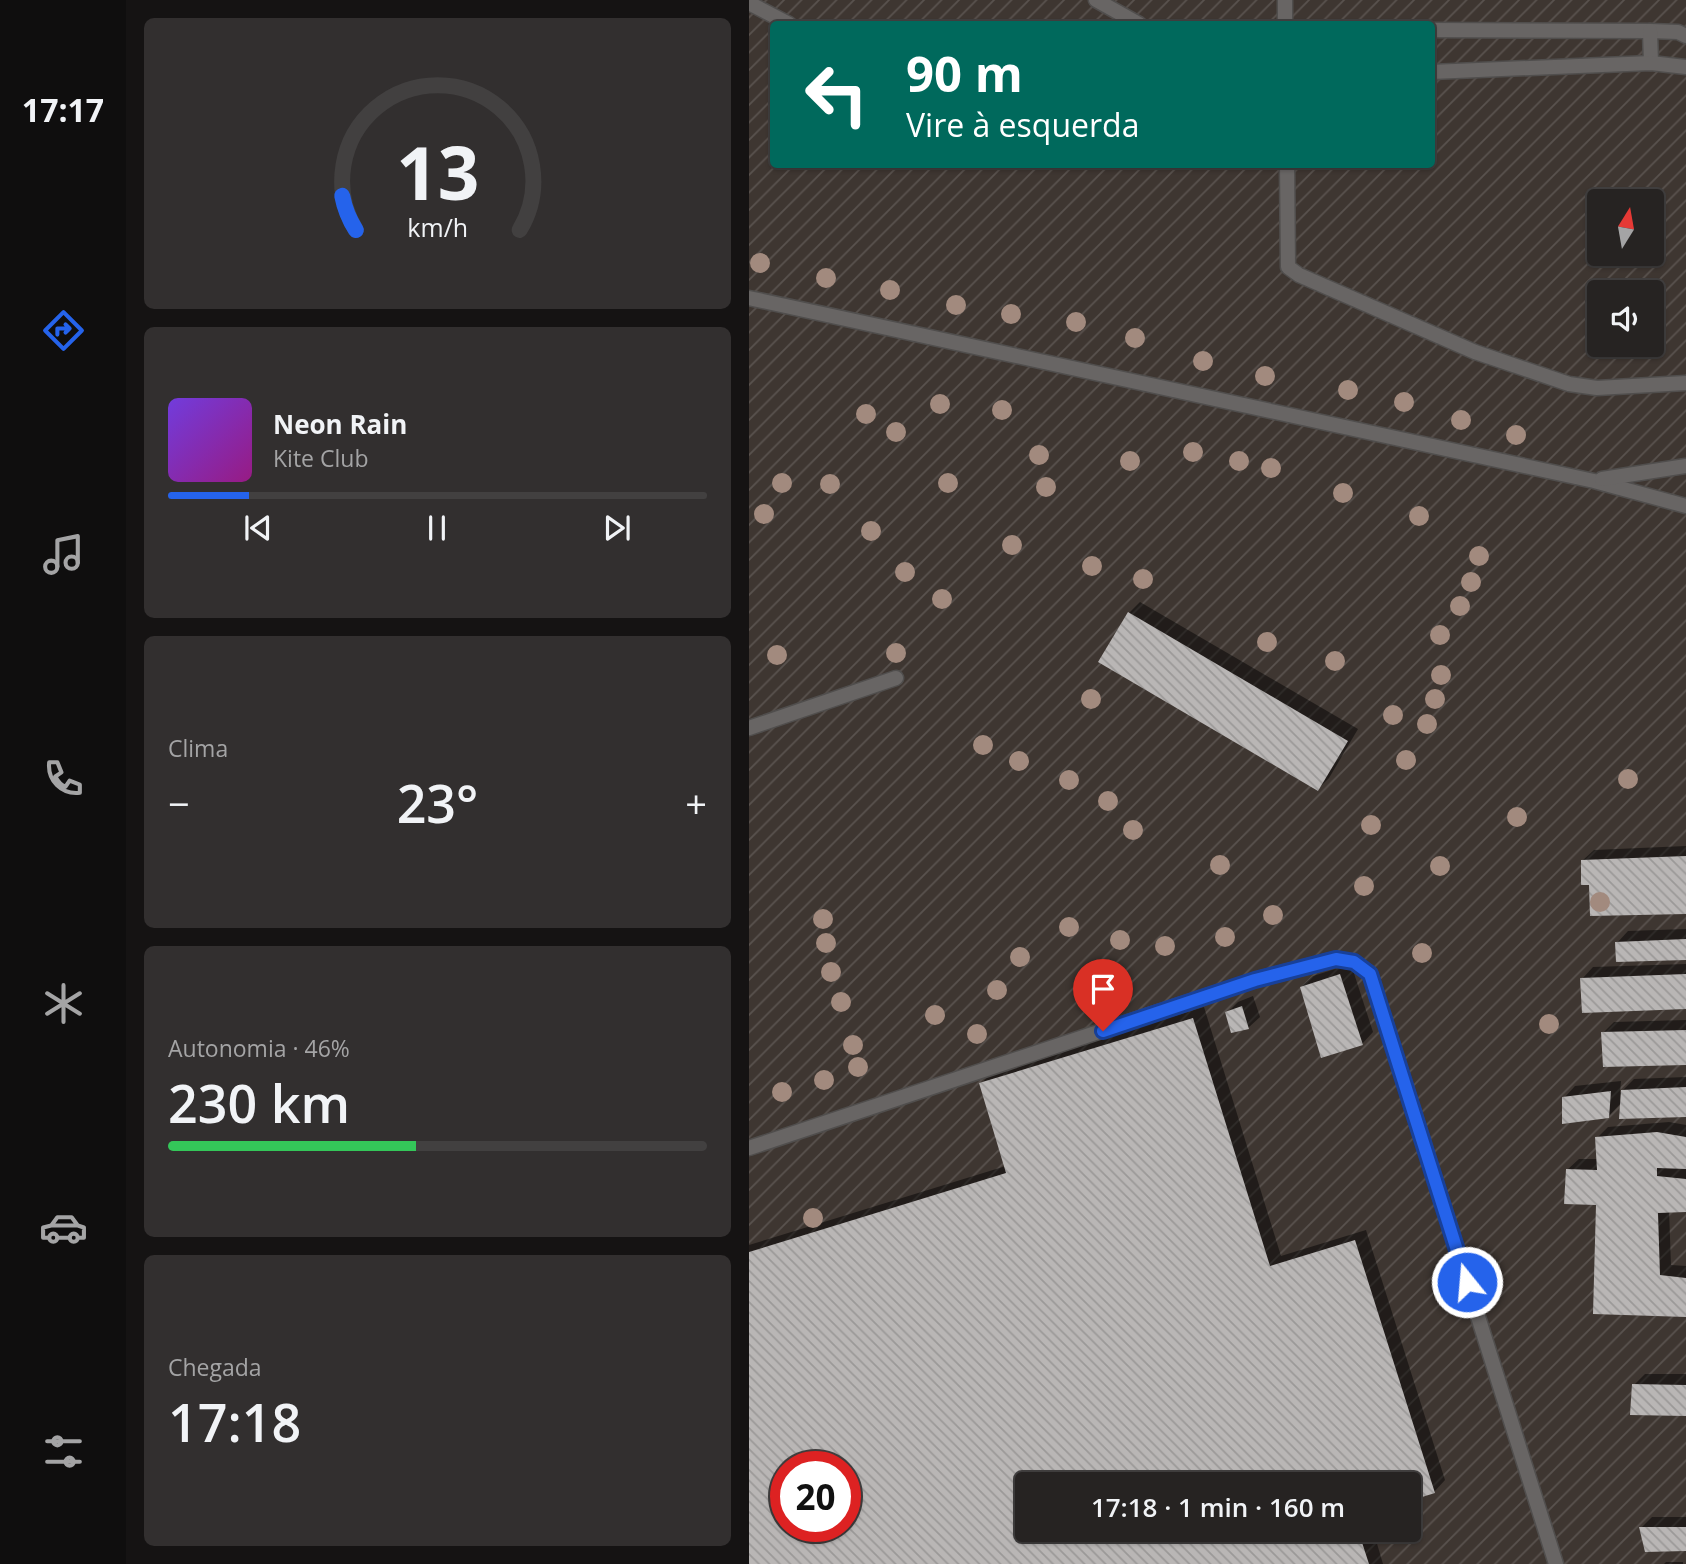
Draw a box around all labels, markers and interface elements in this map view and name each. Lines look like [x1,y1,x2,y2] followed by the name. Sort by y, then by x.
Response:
[906,40,1023,106] text: 90 m
[791,49,882,140] icon: left
[22,88,104,131] text: 17:17
[906,103,1139,146] text: Vire à esquerda
[396,122,479,221] text: 13
[1587,189,1664,266] north arrow
[1587,189,1664,357] map controls
[407,209,468,243] text: km/h
[1587,280,1664,357] button: sound
[39,306,88,355] icon: directions
[273,406,407,442] text: Neon Rain
[273,442,368,474] text: Kite Club
[239,509,277,547] icon: previous
[418,509,456,547] icon: pause
[598,509,636,547] icon: next
[39,530,88,579] icon: music
[168,732,228,764] text: Clima
[39,754,88,803] icon: phone
[397,767,478,838] text: 23°
[168,777,190,829] text: −
[685,777,707,829] text: +
[1073,959,1133,1031] pin
[1084,970,1122,1008] icon: arrive
[39,979,88,1028] icon: climate
[168,1032,350,1064] text: Autonomia · 46%
[168,1067,350,1138] text: 230 km
[39,1203,88,1252] icon: car
[1430,1245,1504,1319] position arrow
[168,1351,262,1383] text: Chegada
[168,1386,301,1457] text: 17:18
[39,1427,88,1476] icon: filters
[770,1451,861,1542] speed limit sign: 20
[1091,1489,1345,1525] text: 17:18 · 1 min · 160 m

